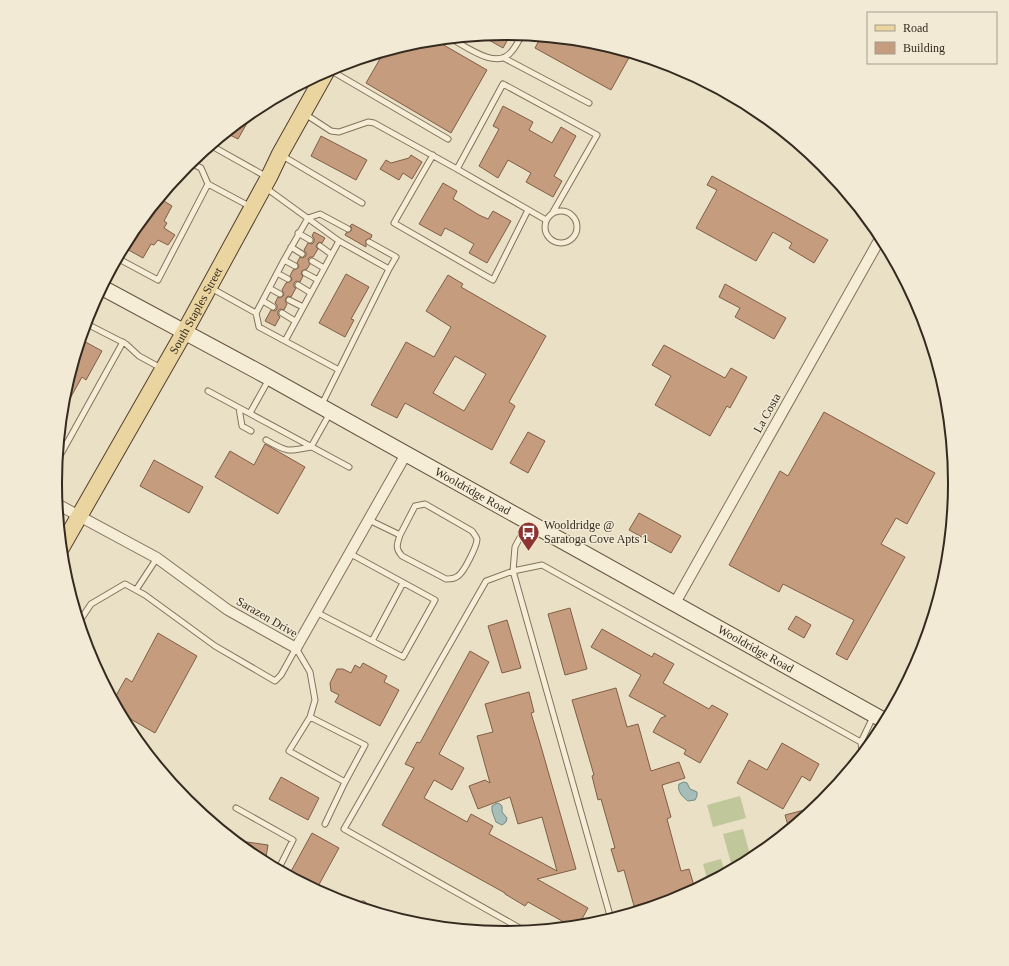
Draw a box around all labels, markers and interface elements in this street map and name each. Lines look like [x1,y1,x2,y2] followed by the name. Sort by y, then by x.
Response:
[867,12,997,64] legend
[903,21,928,35] text: Road
[903,41,945,55] text: Building
[166,264,226,356] street label: South Staples Street
[750,390,784,435] street label: La Costa
[432,464,513,518] street label: Wooldridge Road
[544,518,648,546] place label: Wooldridge @ Saratoga Cove Apts 1
[515,519,541,552] bus stop icon: Wooldridge @ Saratoga Cove Apts 1
[234,594,300,640] street label: Sarazen Drive
[715,622,796,676] street label: Wooldridge Road

